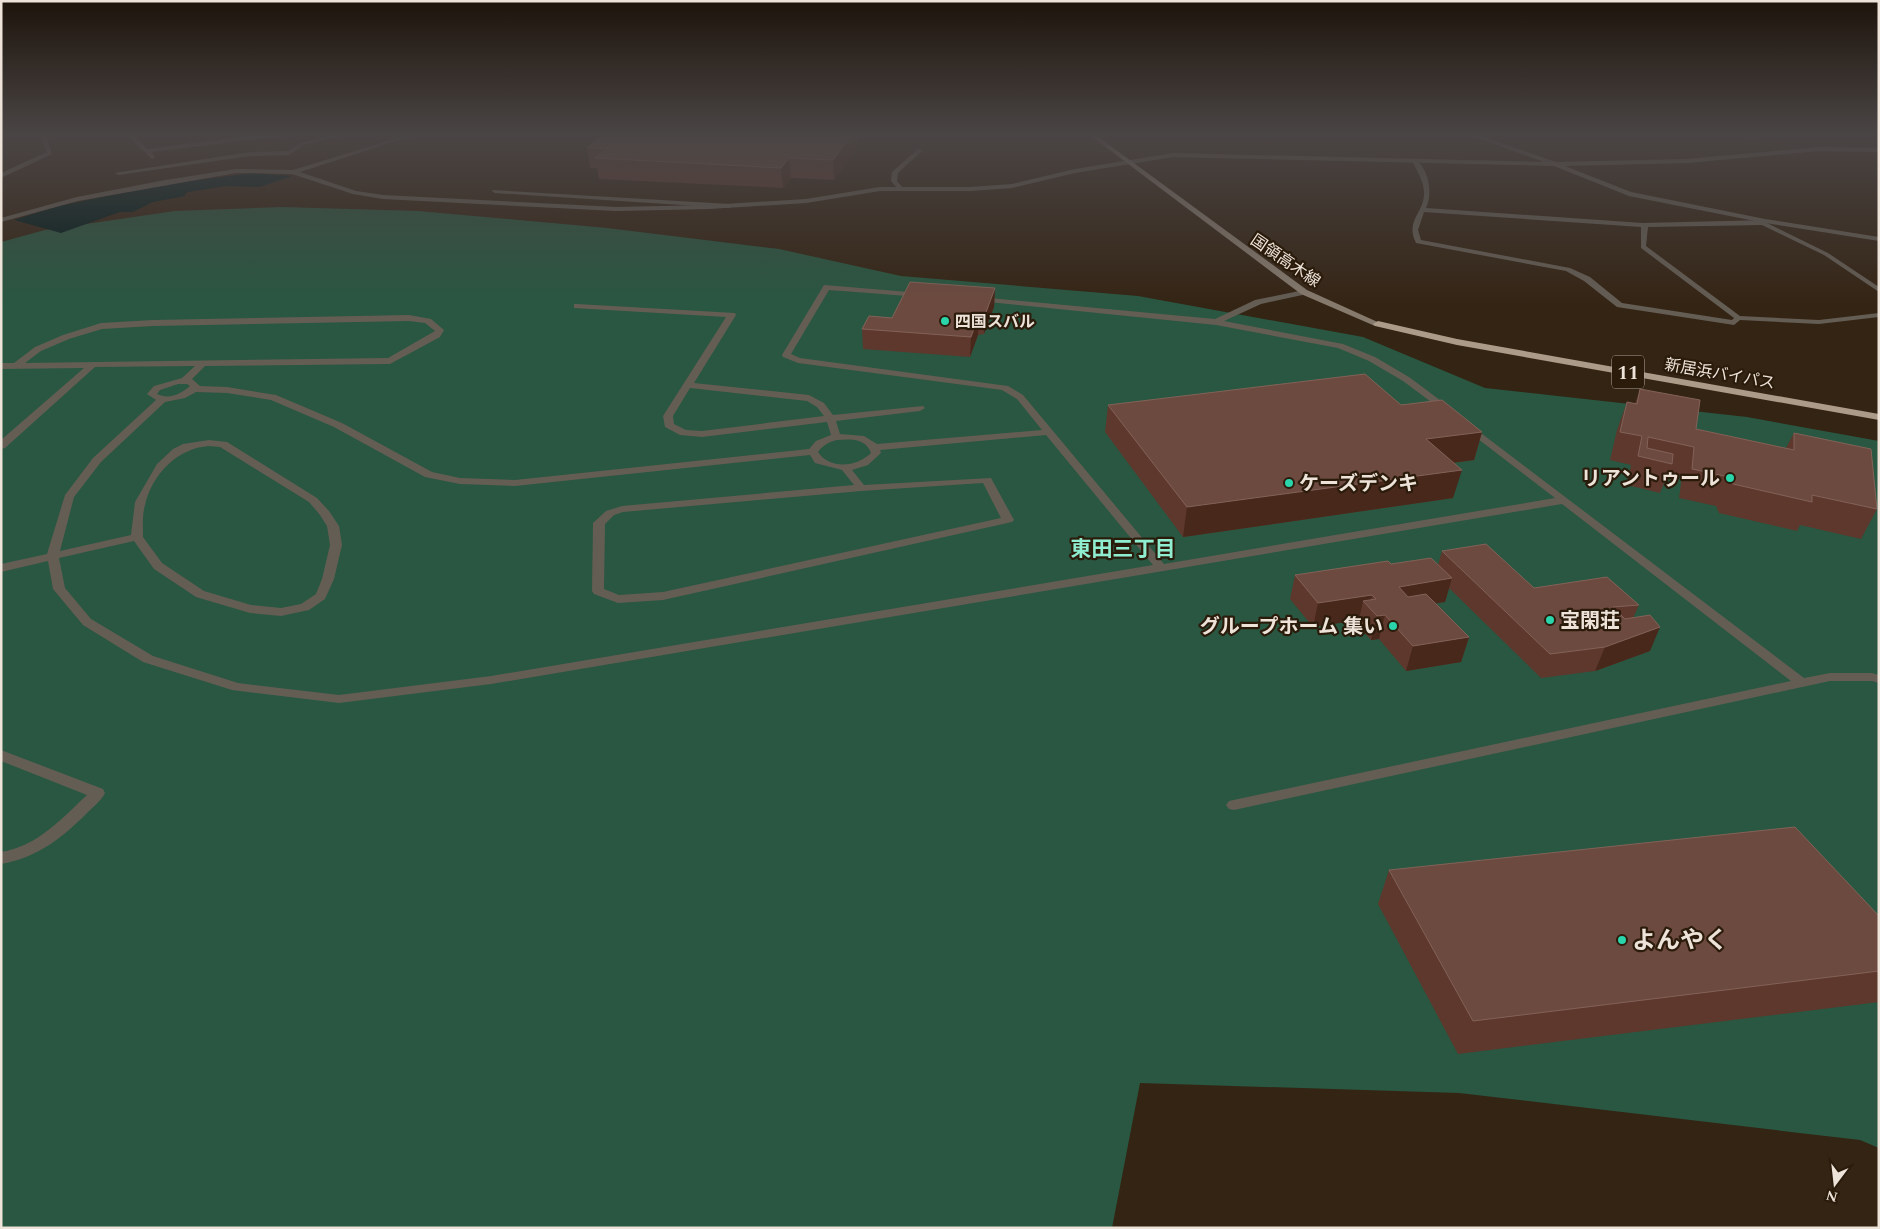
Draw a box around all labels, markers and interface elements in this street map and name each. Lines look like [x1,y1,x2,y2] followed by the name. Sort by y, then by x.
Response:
[1246,229,1325,293] street label: 国領高木線
[955,310,1035,334] place label: 四国スバル
[939,315,951,327] marker: 四国スバル
[1663,352,1777,395] street label: 新居浜バイパス
[1612,356,1644,388] road number: 11
[1581,464,1720,494] place label: リアントゥール
[1299,469,1418,499] place label: ケーズデンキ
[1724,472,1736,484] marker: リアントゥール
[1283,477,1295,489] marker: ケーズデンキ
[1071,534,1176,566] district label: 東田三丁目
[1560,606,1620,636] place label: 宝閑荘
[1200,612,1383,642] place label: グループホーム 集い
[1544,614,1556,626] marker: 宝閑荘
[1387,620,1399,632] marker: グループホーム 集い
[1632,923,1728,959] place label: よんやく
[1616,934,1628,946] marker: よんやく
[1810,1159,1860,1209] north arrow
[1824,1184,1840,1208] text: N

